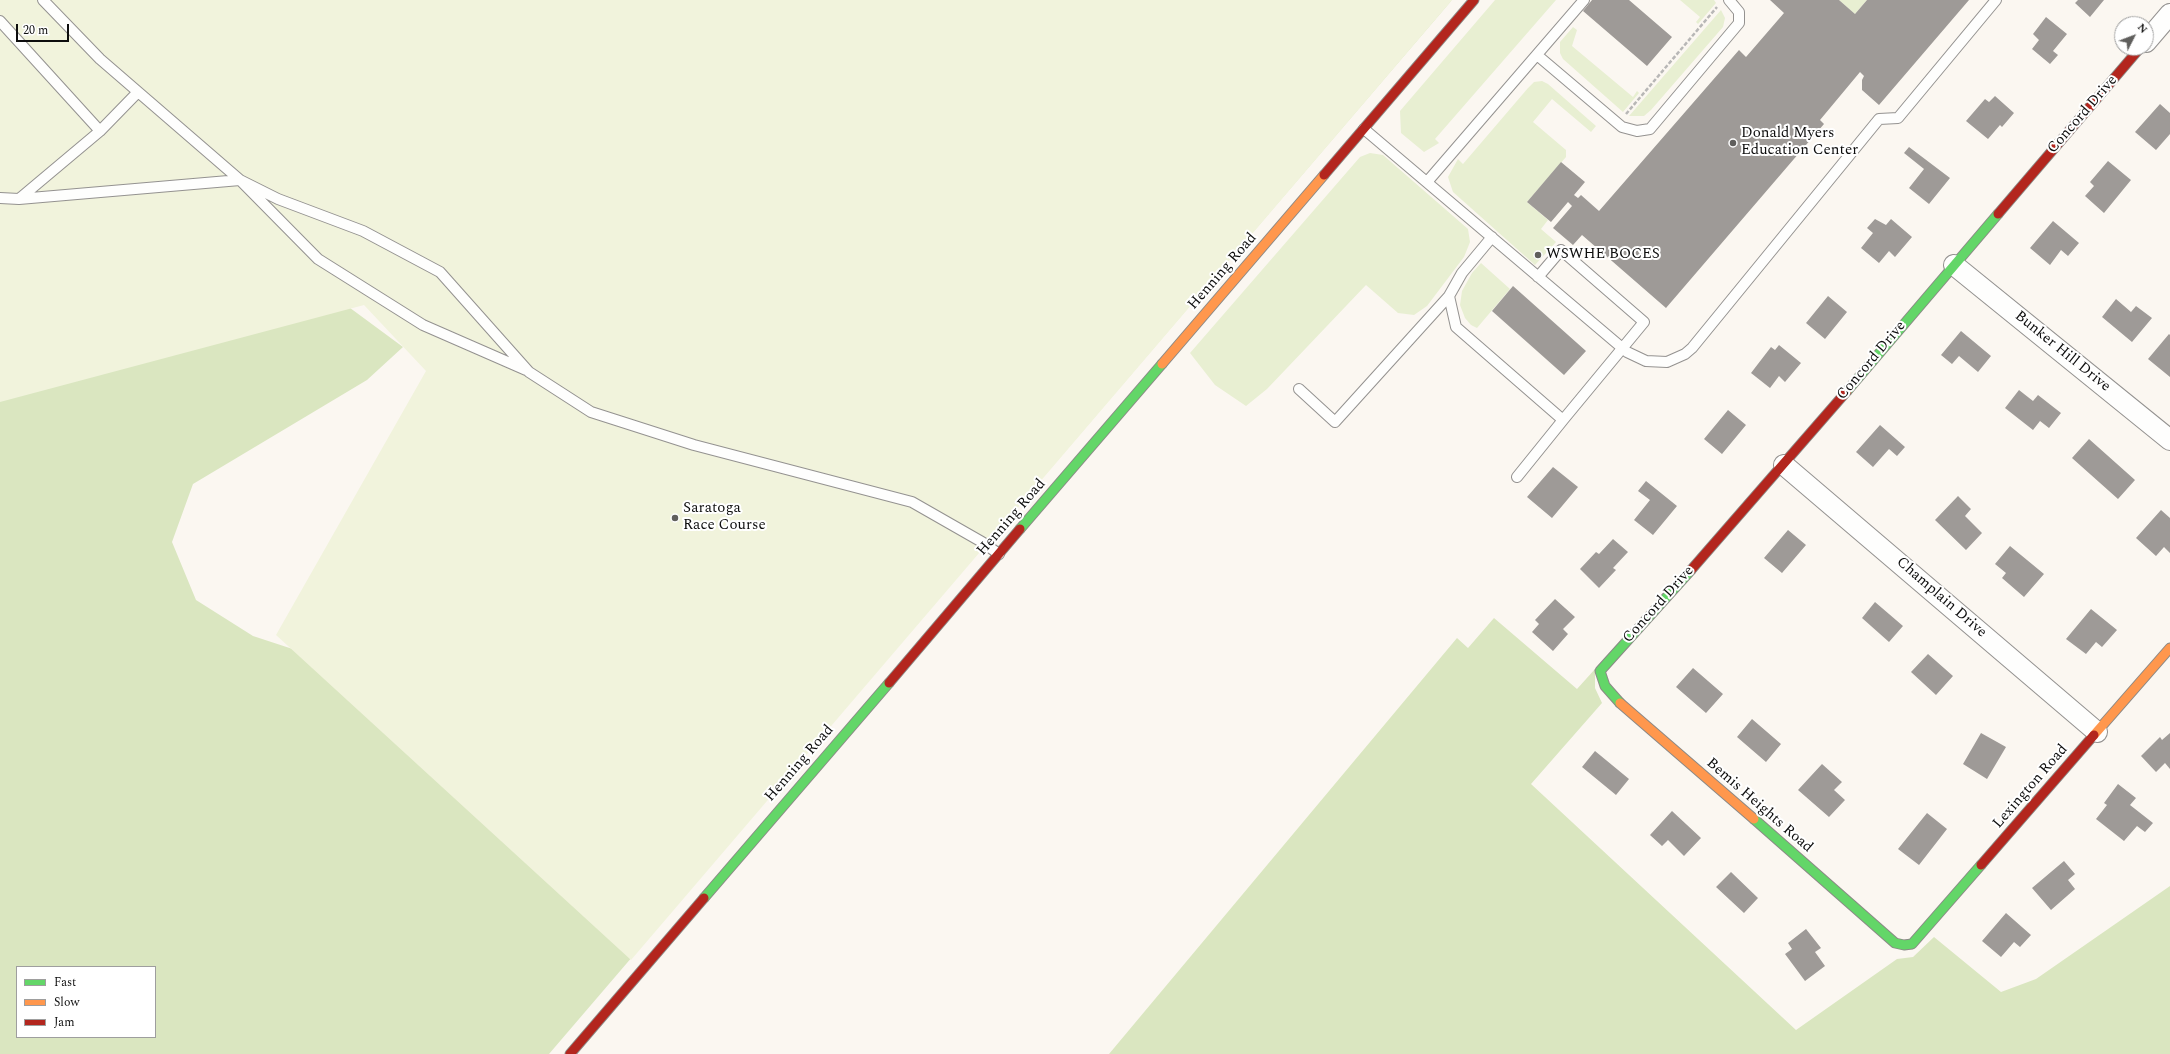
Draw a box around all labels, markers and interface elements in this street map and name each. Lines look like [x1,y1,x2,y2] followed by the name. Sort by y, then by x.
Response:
[18,16,71,42] scale bar
[2114,16,2154,56] north arrow
[2133,19,2152,37] text: N
[23,21,48,40] text: 20 m
[2044,72,2122,158] street label: Concord Drive
[1741,125,1858,160] place label: Donald Myers Education Center
[1728,138,1738,148] marker: Donald Myers Education Center
[1185,230,1261,314] street label: Henning Road
[1546,246,1660,264] place label: WSWHE BOCES
[1533,250,1543,260] marker: WSWHE BOCES
[2010,308,2114,396] street label: Bunker Hill Drive
[1834,318,1910,404] street label: Concord Drive
[974,476,1050,560] street label: Henning Road
[683,500,766,535] place label: Saratoga Race Course
[670,513,680,523] marker: Saratoga Race Course
[1892,554,1990,642] street label: Champlain Drive
[1620,563,1698,647] street label: Concord Drive
[762,722,838,806] street label: Henning Road
[1990,741,2072,833] street label: Lexington Road
[1702,755,1816,857] street label: Bemis Heights Road
[16,966,156,1038] legend
[54,973,76,992] text: Fast
[54,993,79,1012] text: Slow
[54,1013,75,1032] text: Jam

